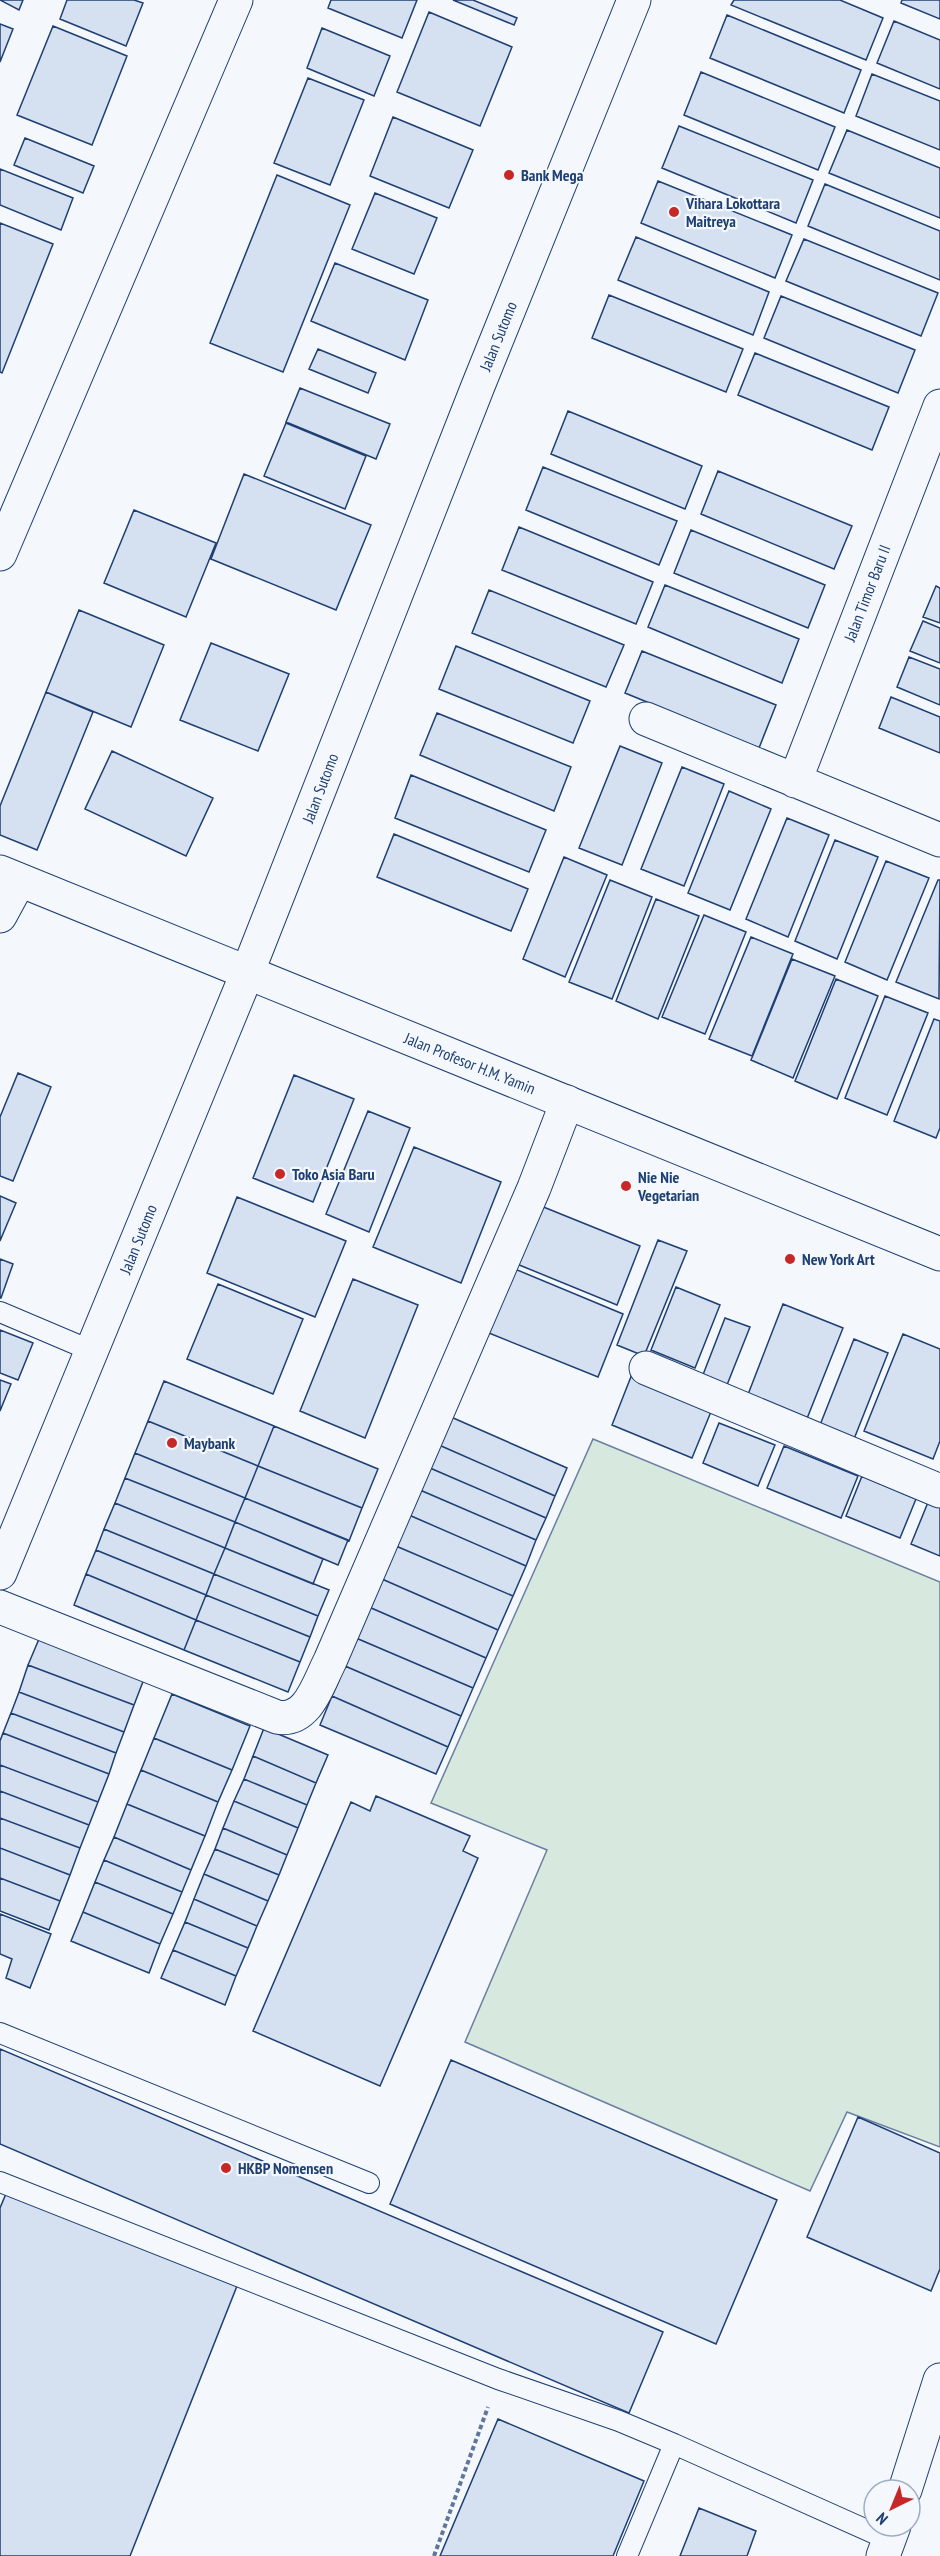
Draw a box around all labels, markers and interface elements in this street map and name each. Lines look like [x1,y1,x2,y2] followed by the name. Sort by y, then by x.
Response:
[521,165,584,185] place label: Bank Mega
[502,168,516,182] marker: Bank Mega
[685,193,781,231] place label: Vihara Lokottara Maitreya
[667,205,681,219] marker: Vihara Lokottara Maitreya
[475,298,521,375] street label: Jalan Sutomo
[839,542,895,645] street label: Jalan Timor Baru II
[297,750,342,827] street label: Jalan Sutomo
[401,1027,538,1098] street label: Jalan Profesor H.M. Yamin
[292,1164,375,1184] place label: Toko Asia Baru
[273,1167,287,1181] marker: Toko Asia Baru
[637,1167,699,1205] place label: Nie Nie Vegetarian
[619,1179,633,1193] marker: Nie Nie Vegetarian
[115,1201,161,1278] street label: Jalan Sutomo
[802,1249,875,1269] place label: New York Art
[783,1252,797,1266] marker: New York Art
[184,1433,236,1453] place label: Maybank
[165,1436,179,1450] marker: Maybank
[238,2158,333,2178] place label: HKBP Nomensen
[219,2161,233,2175] marker: HKBP Nomensen
[862,2478,922,2538] north arrow
[872,2509,892,2529] text: N

